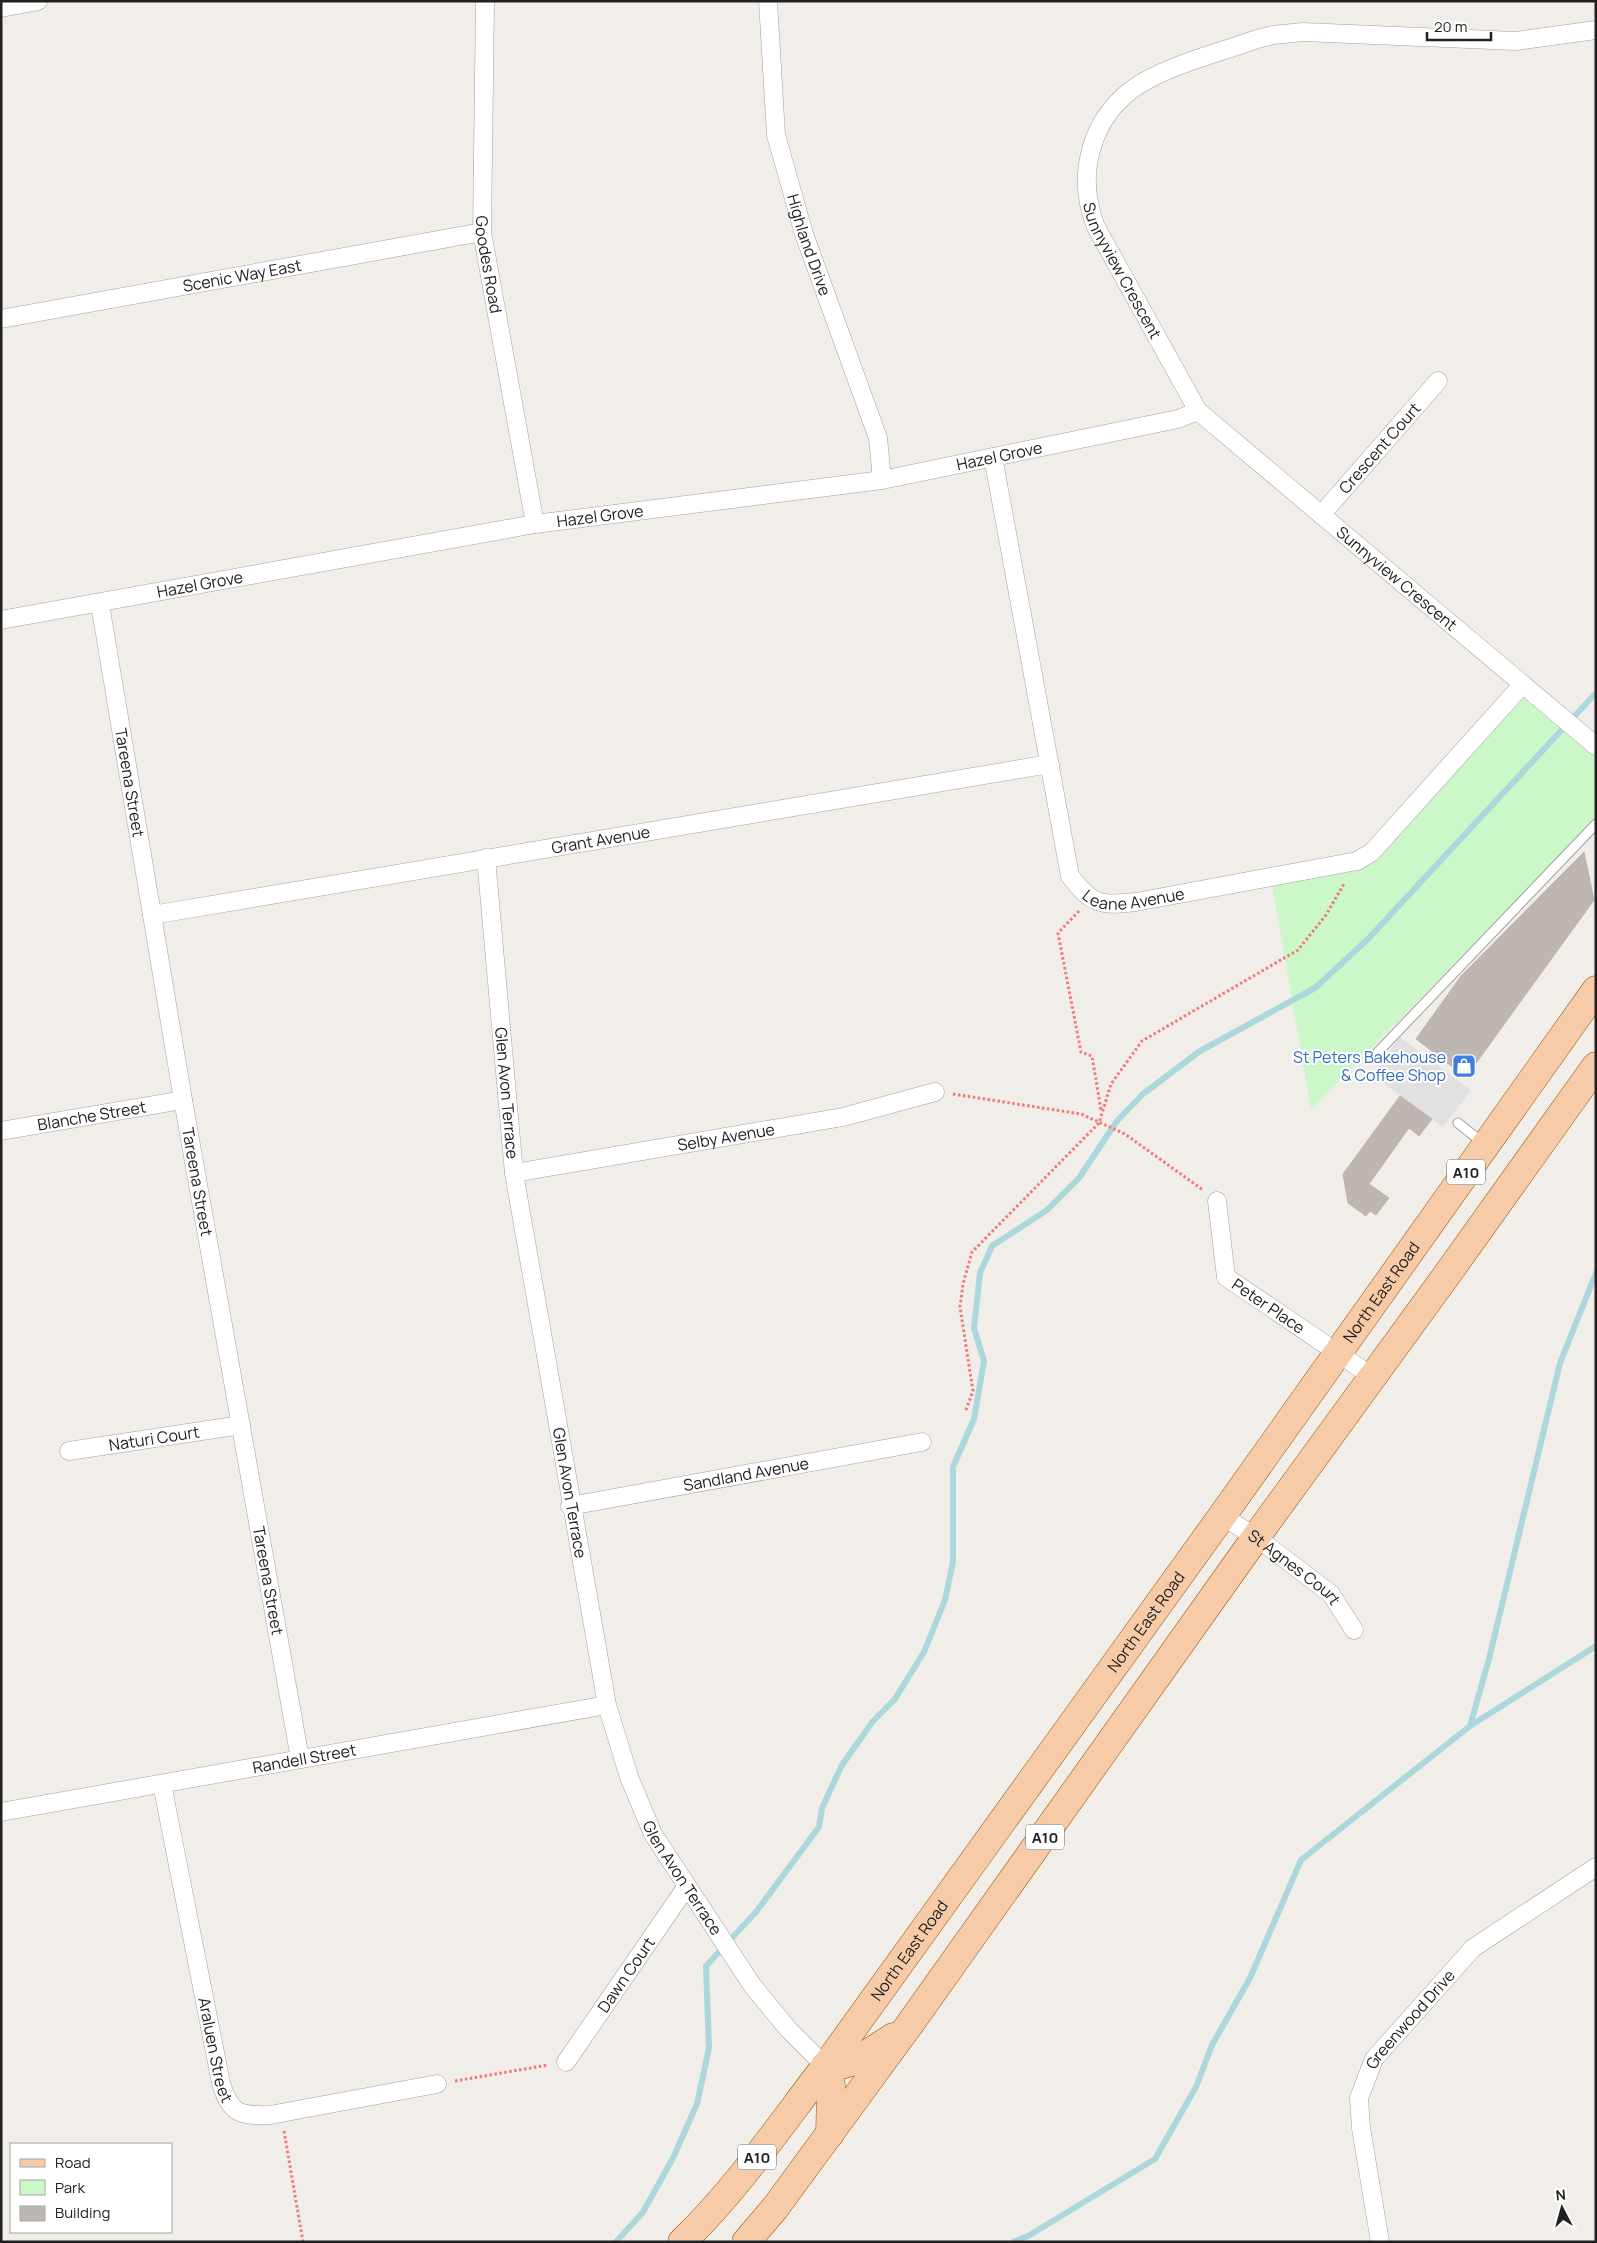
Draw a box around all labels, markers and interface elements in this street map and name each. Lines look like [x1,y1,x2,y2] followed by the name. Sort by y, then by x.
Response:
[1427,10,1491,42] scale bar
[1434,16,1467,37] text: 20 m
[782,191,836,299] street label: Highland Drive
[1078,200,1167,342] street label: Sunnyview Crescent
[471,216,508,315] street label: Goodes Road
[181,254,303,297] street label: Scenic Way East
[1334,398,1425,498] street label: Crescent Court
[954,436,1044,475] street label: Hazel Grove
[555,499,645,532] street label: Hazel Grove
[1332,521,1462,636] street label: Sunnyview Crescent
[155,566,245,603] street label: Hazel Grove
[110,726,150,839] street label: Tareena Street
[550,820,652,859] street label: Grant Avenue
[1078,882,1186,915] street label: Leane Avenue
[490,1026,524,1160] street label: Glen Avon Terrace
[1293,1046,1446,1086] place label: St Peters Bakehouse & Coffee Shop
[1451,1053,1477,1079] shop icon: St Peters Bakehouse & Coffee Shop
[36,1095,148,1136] street label: Blanche Street
[676,1118,776,1156] street label: Selby Avenue
[177,1126,218,1238] street label: Tareena Street
[1447,1160,1485,1184] road number: A10
[1338,1237,1425,1347] street label: North East Road
[1228,1273,1309,1339] street label: Peter Place
[107,1420,201,1456] street label: Naturi Court
[548,1426,592,1560] street label: Glen Avon Terrace
[682,1452,811,1496] street label: Sandland Avenue
[248,1524,289,1637] street label: Tareena Street
[1244,1524,1346,1609] street label: St Agnes Court
[1102,1567,1190,1677] street label: North East Road
[251,1738,358,1778] street label: Randell Street
[638,1817,727,1939] street label: Glen Avon Terrace
[1026,1824,1064,1850] road number: A10
[865,1896,953,2005] street label: North East Road
[592,1933,660,2017] street label: Dawn Court
[1360,1965,1460,2072] street label: Greenwood Drive
[193,1995,238,2106] street label: Araluen Street
[10,2143,172,2233] legend
[738,2144,776,2170] road number: A10
[55,2152,91,2173] text: Road
[55,2177,85,2198] text: Park
[1537,2183,1587,2233] north arrow
[1555,2185,1567,2205] text: N
[55,2202,110,2223] text: Building

